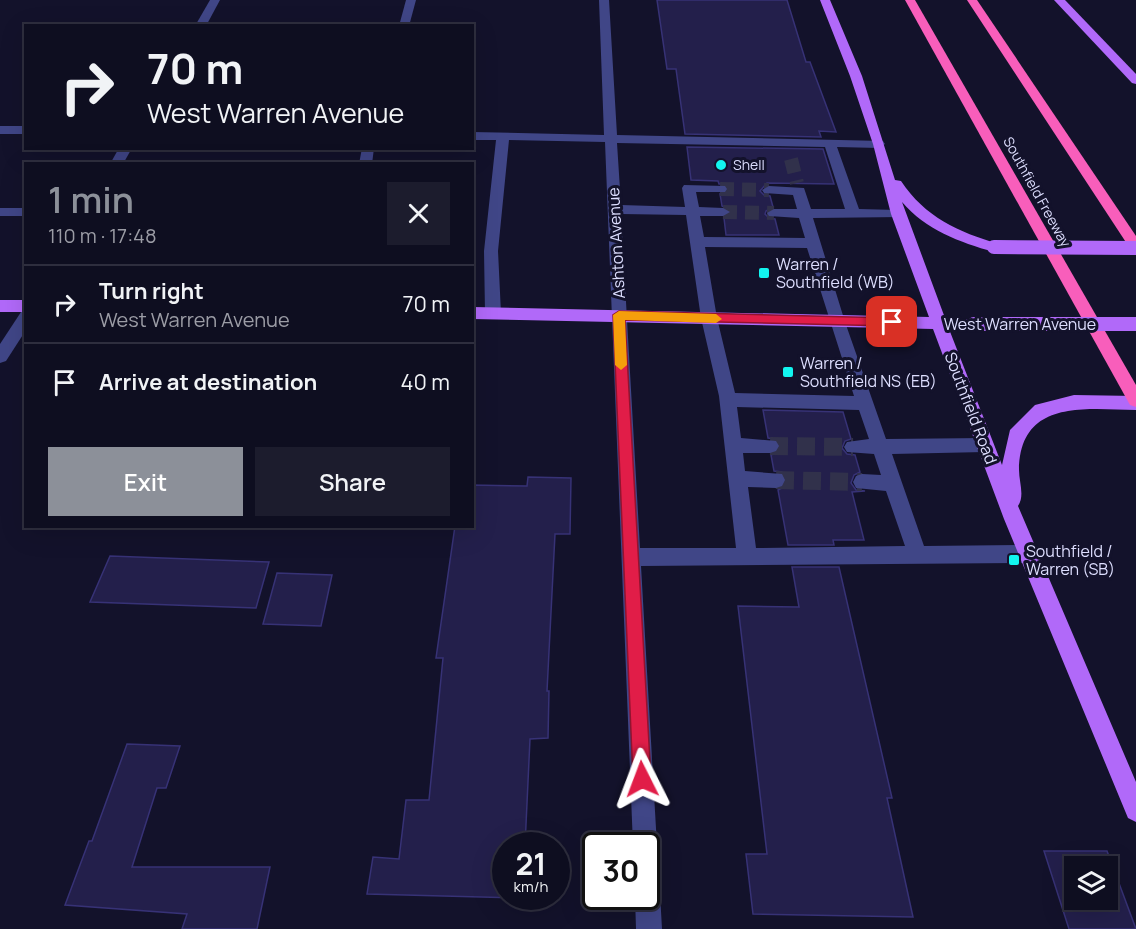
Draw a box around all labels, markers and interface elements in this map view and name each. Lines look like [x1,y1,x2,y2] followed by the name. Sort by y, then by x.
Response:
[147,39,243,97] text: 70 m
[48,48,126,126] icon: right
[147,94,404,131] text: West Warren Avenue
[999,133,1076,251] street label: Southfield Freeway
[733,155,765,174] place label: Shell
[714,158,728,172] marker: Shell
[48,175,134,224] text: 1 min
[387,182,450,245] button: close
[602,187,630,299] street label: Ashton Avenue
[48,222,157,249] text: 110 m · 17:48
[776,253,895,293] place label: Warren / Southfield (WB)
[757,266,771,280] marker: Warren / Southfield (WB)
[99,276,204,306] text: Turn right
[48,288,81,321] icon: right
[402,289,450,319] text: 70 m
[866,296,917,347] pin
[875,305,908,338] icon: arrive
[99,306,290,333] text: West Warren Avenue
[944,313,1096,335] street label: West Warren Avenue
[940,349,1002,467] street label: Southfield Road
[800,352,937,392] place label: Warren / Southfield NS (EB)
[781,365,795,379] marker: Warren / Southfield NS (EB)
[48,366,81,399] icon: arrive
[99,367,317,397] text: Arrive at destination
[401,367,450,397] text: 40 m
[48,447,243,516] button: Exit
[255,447,450,516] button: Share
[1026,540,1115,580] place label: Southfield / Warren (SB)
[1007,553,1021,567] marker: Southfield / Warren (SB)
[610,747,674,811] position arrow
[582,832,660,910] speed limit sign: 30
[515,843,547,884] text: 21
[1064,856,1118,910] map controls
[1064,856,1118,910] button: layers
[514,876,548,897] text: km/h

